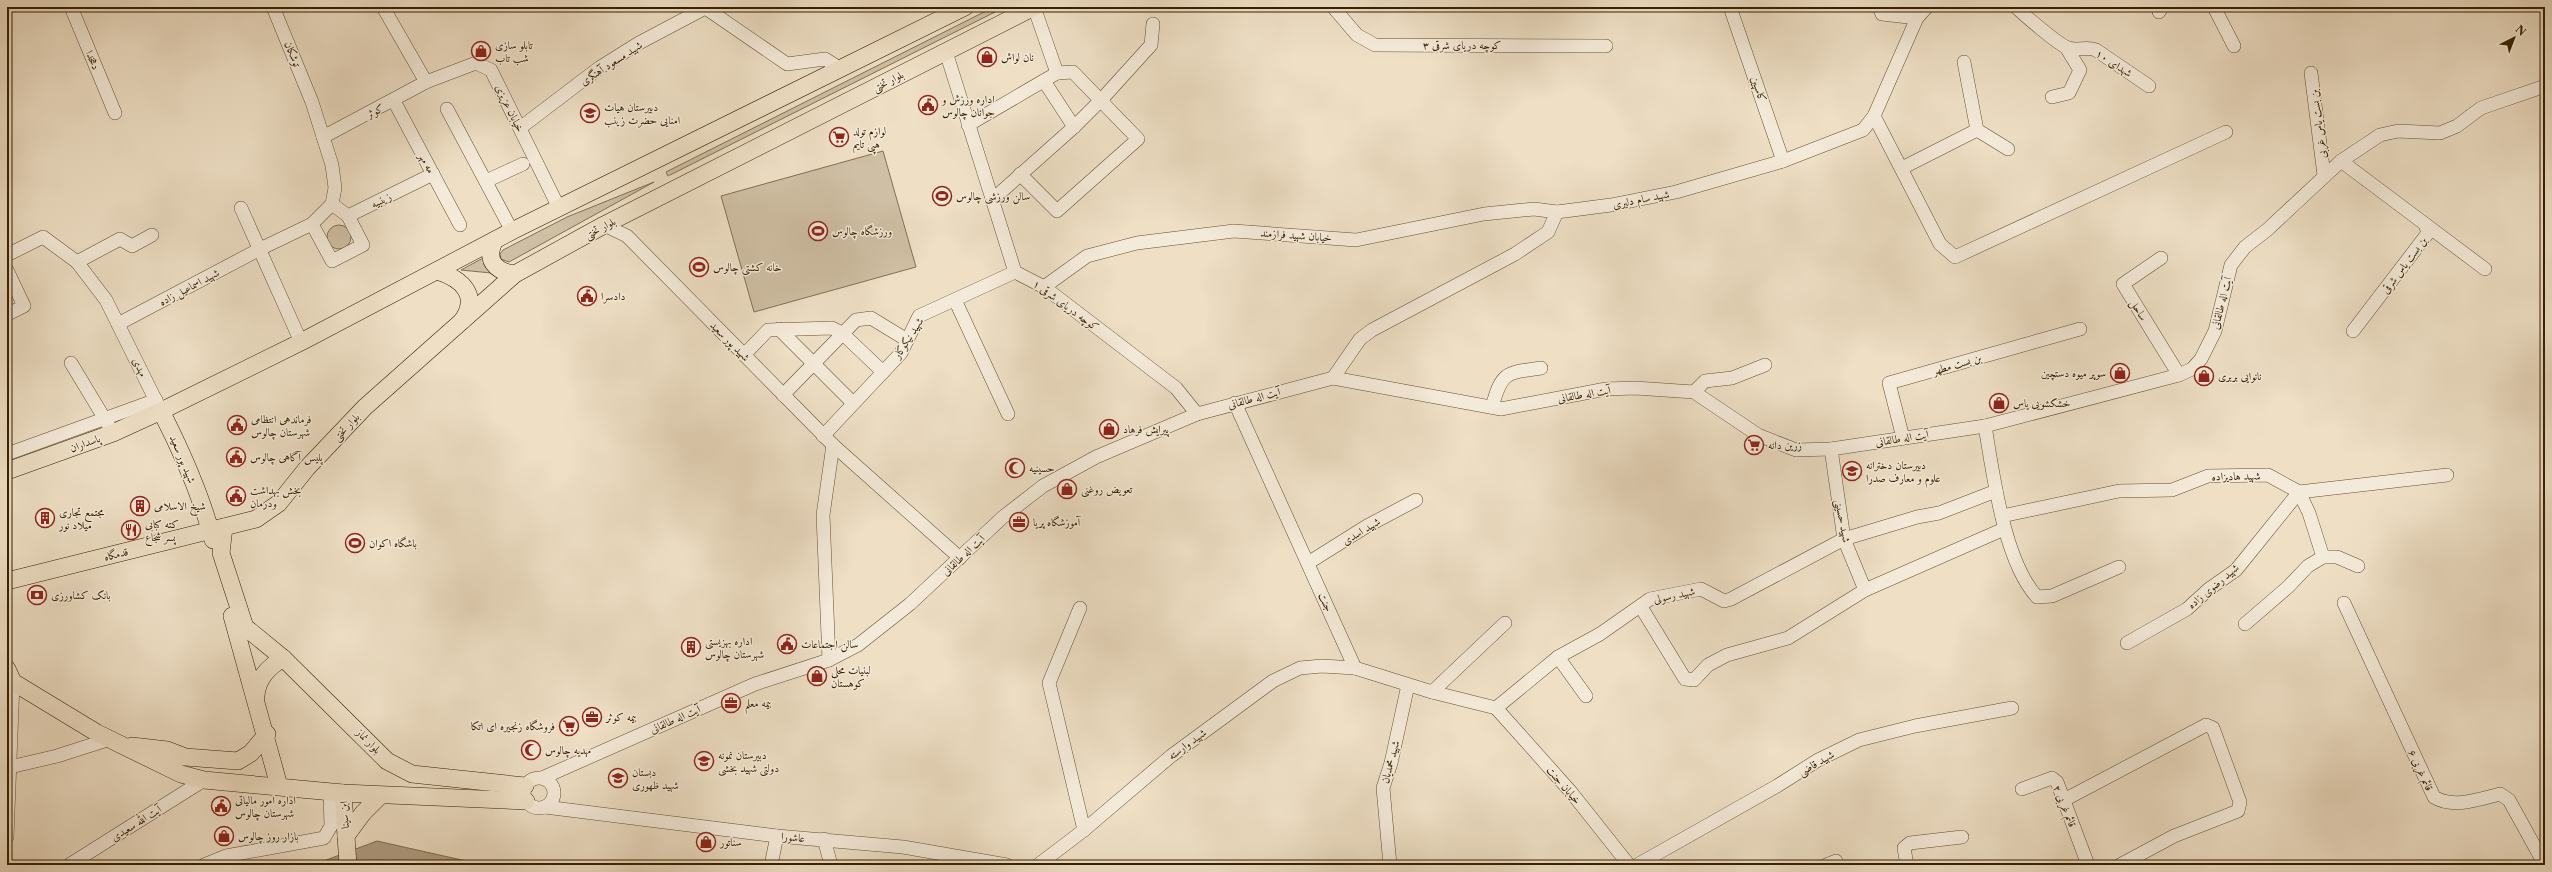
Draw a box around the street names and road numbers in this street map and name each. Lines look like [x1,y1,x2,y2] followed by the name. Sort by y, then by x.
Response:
[577,38,646,89] street label: شهید مسعود آهنگری
[1423,38,1501,53] street label: کوچه دریای شرقی ۳
[282,39,305,70] street label: توشکان
[2093,46,2135,81] street label: شهدای ۱۰
[83,48,103,72] street label: دهخدا
[870,67,907,97] street label: بلوار تختی
[1747,75,1770,104] street label: کاسپين
[492,82,528,135] street label: خیابان عزیزی
[2307,89,2330,159] street label: بن بست یاس غربی
[363,101,386,122] street label: کوثر
[415,150,438,176] street label: مه مهر
[1611,187,1671,214] street label: شهید سام دلیری
[369,189,393,211] street label: زینبیه
[582,214,619,244] street label: بلوار تختی
[1260,226,1332,245] street label: خیابان شهید فرازمند
[2378,234,2431,297] street label: بن بست یاس شرقی
[157,265,223,310] street label: شهید اسماعیل زاده
[2208,274,2235,331] street label: آیت اله طالقانی
[1030,276,1102,335] street label: کوچه دریای شرقی ۱
[2125,297,2151,324] street label: ساحل
[889,315,927,363] street label: شهید نیکوکار
[706,318,753,365] street label: شهید پور سعید
[1930,350,1983,379] street label: بن بست مطهر
[129,355,151,379] street label: مهدی
[1556,382,1613,406] street label: آیت اله طالقانی
[1226,384,1283,412] street label: آیت اله طالقانی
[330,410,364,445] street label: بلوار تختی
[1874,427,1931,449] street label: آیت اله طالقانی
[68,431,103,456] street label: پاسداران
[166,433,199,486] street label: شهید پور سعید
[2212,469,2261,484] street label: شهید هادیزاده
[1830,498,1854,544] street label: شهید حسینی
[1339,514,1383,549] street label: شهید اسدی
[939,530,989,578] street label: آیت اله طالقانی
[102,544,130,564] street label: قدمگاه
[2185,560,2242,612] street label: شهید رضوی زاده
[1652,584,1696,607] street label: شهید رسولی
[1316,590,1336,614] street label: جنت
[648,701,704,736] street label: آیت اله طالقانی
[353,725,384,757] street label: بلوار نماز
[1165,725,1210,763] street label: شهید وارسته
[1378,739,1403,785] street label: شهید محمدیان
[1795,747,1837,780] street label: شهید قاضی
[2403,747,2437,794] street label: قائم غربی ۶
[1544,763,1584,807] street label: خیابان جنت
[2047,783,2080,830] street label: قائم غربی ۲
[107,799,165,844] street label: آیت الله سعیدی
[336,801,352,829] street label: ابن سینا
[781,829,805,845] street label: عاشورا

